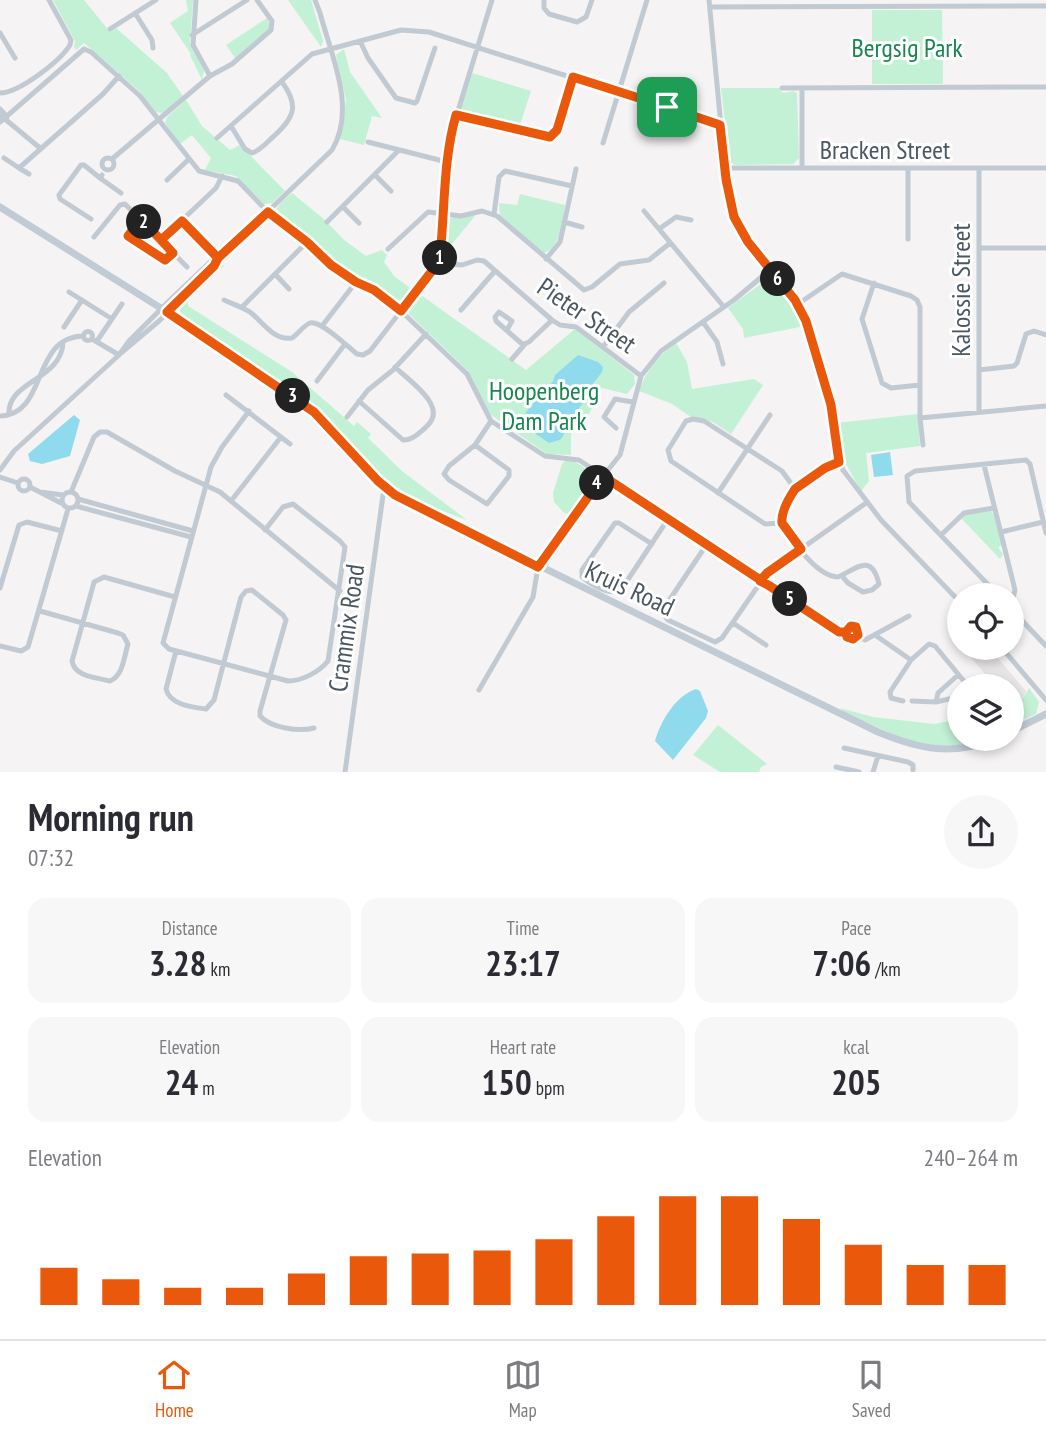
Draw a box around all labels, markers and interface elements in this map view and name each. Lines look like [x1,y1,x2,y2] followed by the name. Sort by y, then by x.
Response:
[851,31,963,64] park label: Bergsig Park
[637,77,697,137] pin
[648,88,686,126] icon: arrive
[820,133,950,166] street label: Bracken Street
[127,204,162,240] pin: 2
[139,209,148,233] text: 2
[944,223,977,357] street label: Kalossie Street
[422,240,458,276] pin: 1
[435,245,444,269] text: 1
[760,262,796,296] pin: 6
[773,266,782,290] text: 6
[531,270,643,360] street label: Pieter Street
[489,374,599,437] park label: Hoopenberg Dam Park
[276,378,310,414] pin: 3
[288,383,297,407] text: 3
[580,466,614,500] pin: 4
[592,470,601,494] text: 4
[580,553,680,623] street label: Kruis Road
[321,562,371,694] street label: Crammix Road
[772,582,808,616] pin: 5
[947,583,1024,751] map controls
[947,583,1024,660] button: locate
[785,586,794,610] text: 5
[947,674,1024,751] button: layers
[28,792,194,841] text: Morning run
[944,795,1018,869] button: share
[28,843,74,872] text: 07:32
[162,916,218,940] text: Distance
[507,916,539,940] text: Time
[841,916,871,940] text: Pace
[149,940,207,986] text: 3.28
[485,940,561,986] text: 23:17
[812,940,871,986] text: 7:06
[207,957,230,981] text: km
[871,957,901,981] text: /km
[159,1035,220,1059] text: Elevation
[490,1035,556,1059] text: Heart rate
[843,1035,869,1059] text: kcal
[165,1059,198,1105] text: 24
[481,1059,532,1105] text: 150
[831,1059,881,1105] text: 205
[198,1076,215,1100] text: m
[532,1076,565,1100] text: bpm
[28,1143,102,1172] text: Elevation
[924,1143,1018,1172] text: 240–264 m
[155,1356,194,1422] tab: Home
[504,1356,542,1422] tab: Map
[852,1356,891,1422] tab: Saved

